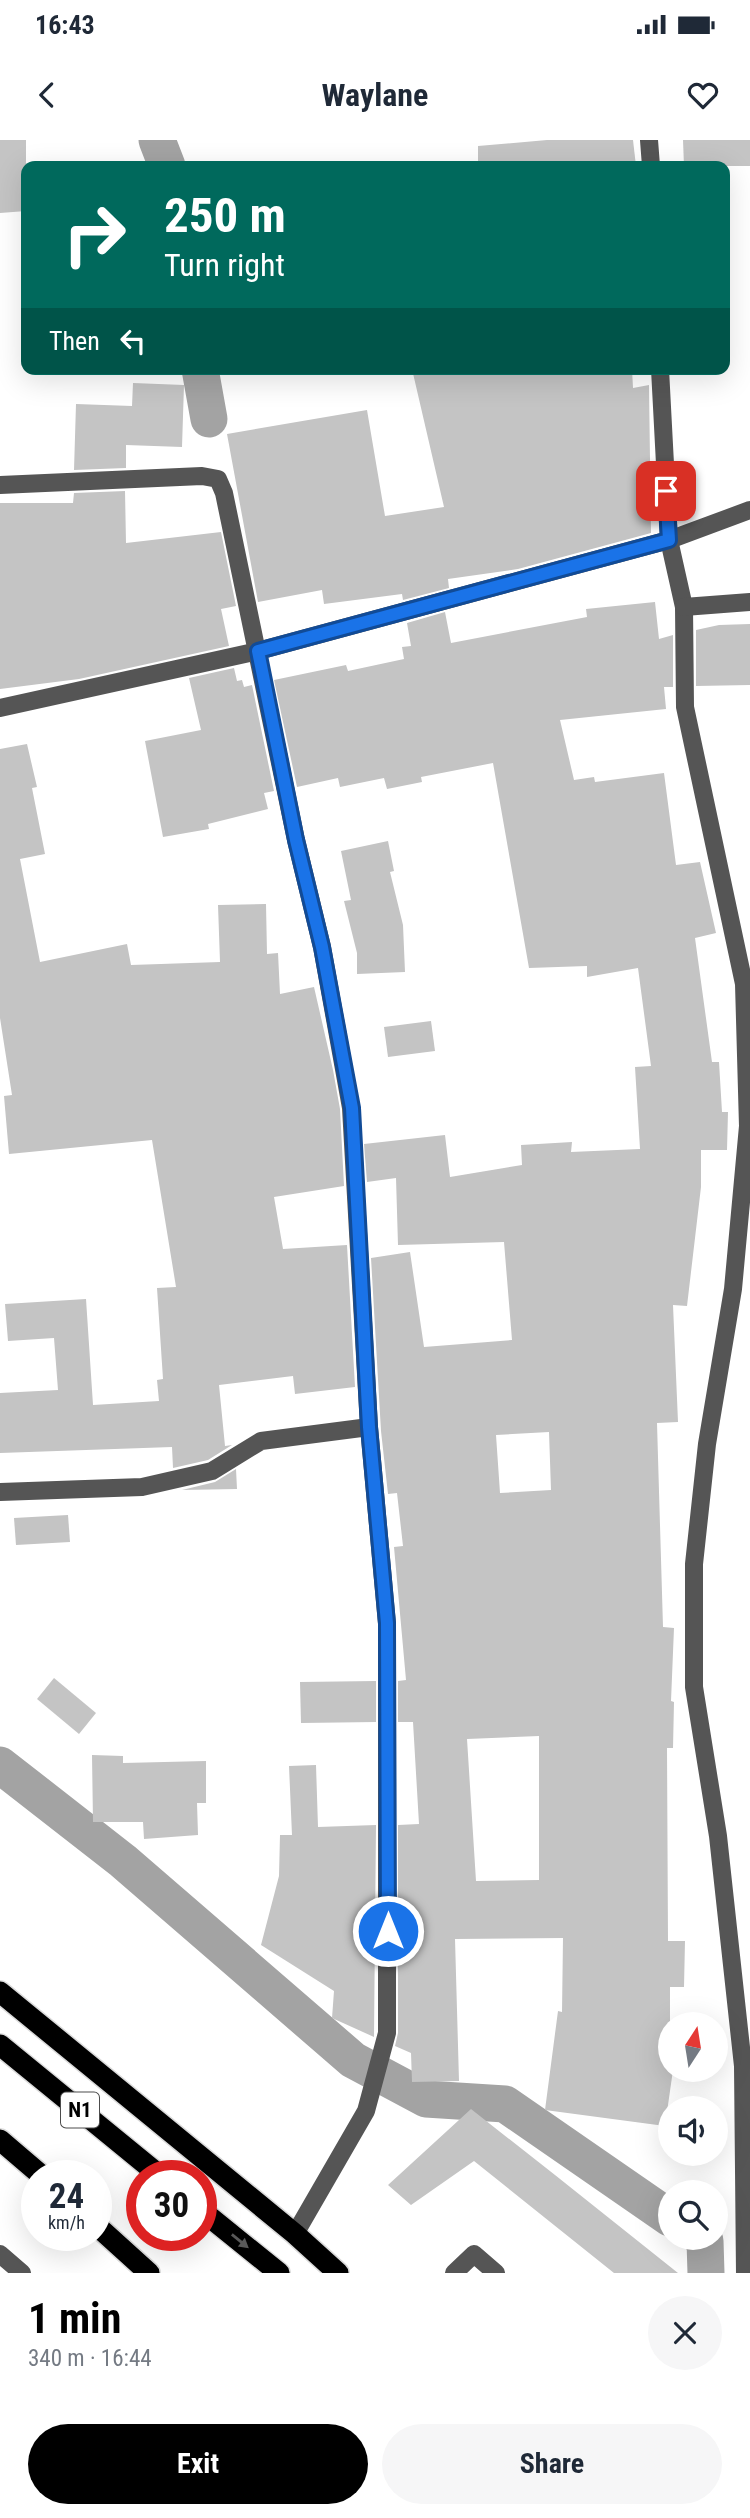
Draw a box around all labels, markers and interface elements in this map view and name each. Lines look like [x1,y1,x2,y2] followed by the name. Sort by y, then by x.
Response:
[35,10,95,40] text: 16:43
[28,76,66,114] icon: back
[322,76,428,114] text: Waylane
[684,76,722,114] icon: heart
[164,187,286,244] text: 250 m
[49,189,140,280] icon: right
[164,246,285,284] text: Turn right
[114,322,152,360] icon: left
[49,326,100,356] text: Then
[636,461,696,521] pin
[647,472,685,510] icon: arrive
[351,1894,425,1968] position arrow
[658,2012,728,2082] north arrow
[658,2012,728,2250] map controls
[61,2092,99,2128] road number: N1
[658,2096,728,2166] button: sound
[126,2160,217,2251] speed limit sign: 30
[49,2176,84,2217] text: 24
[658,2180,728,2250] button: search
[48,2212,85,2233] text: km/h
[232,2233,249,2248] one-way arrow
[28,2294,121,2343] text: 1 min
[648,2296,722,2370] button: close
[28,2345,152,2372] text: 340 m · 16:44
[28,2424,368,2504] button: Exit
[382,2424,722,2504] button: Share

